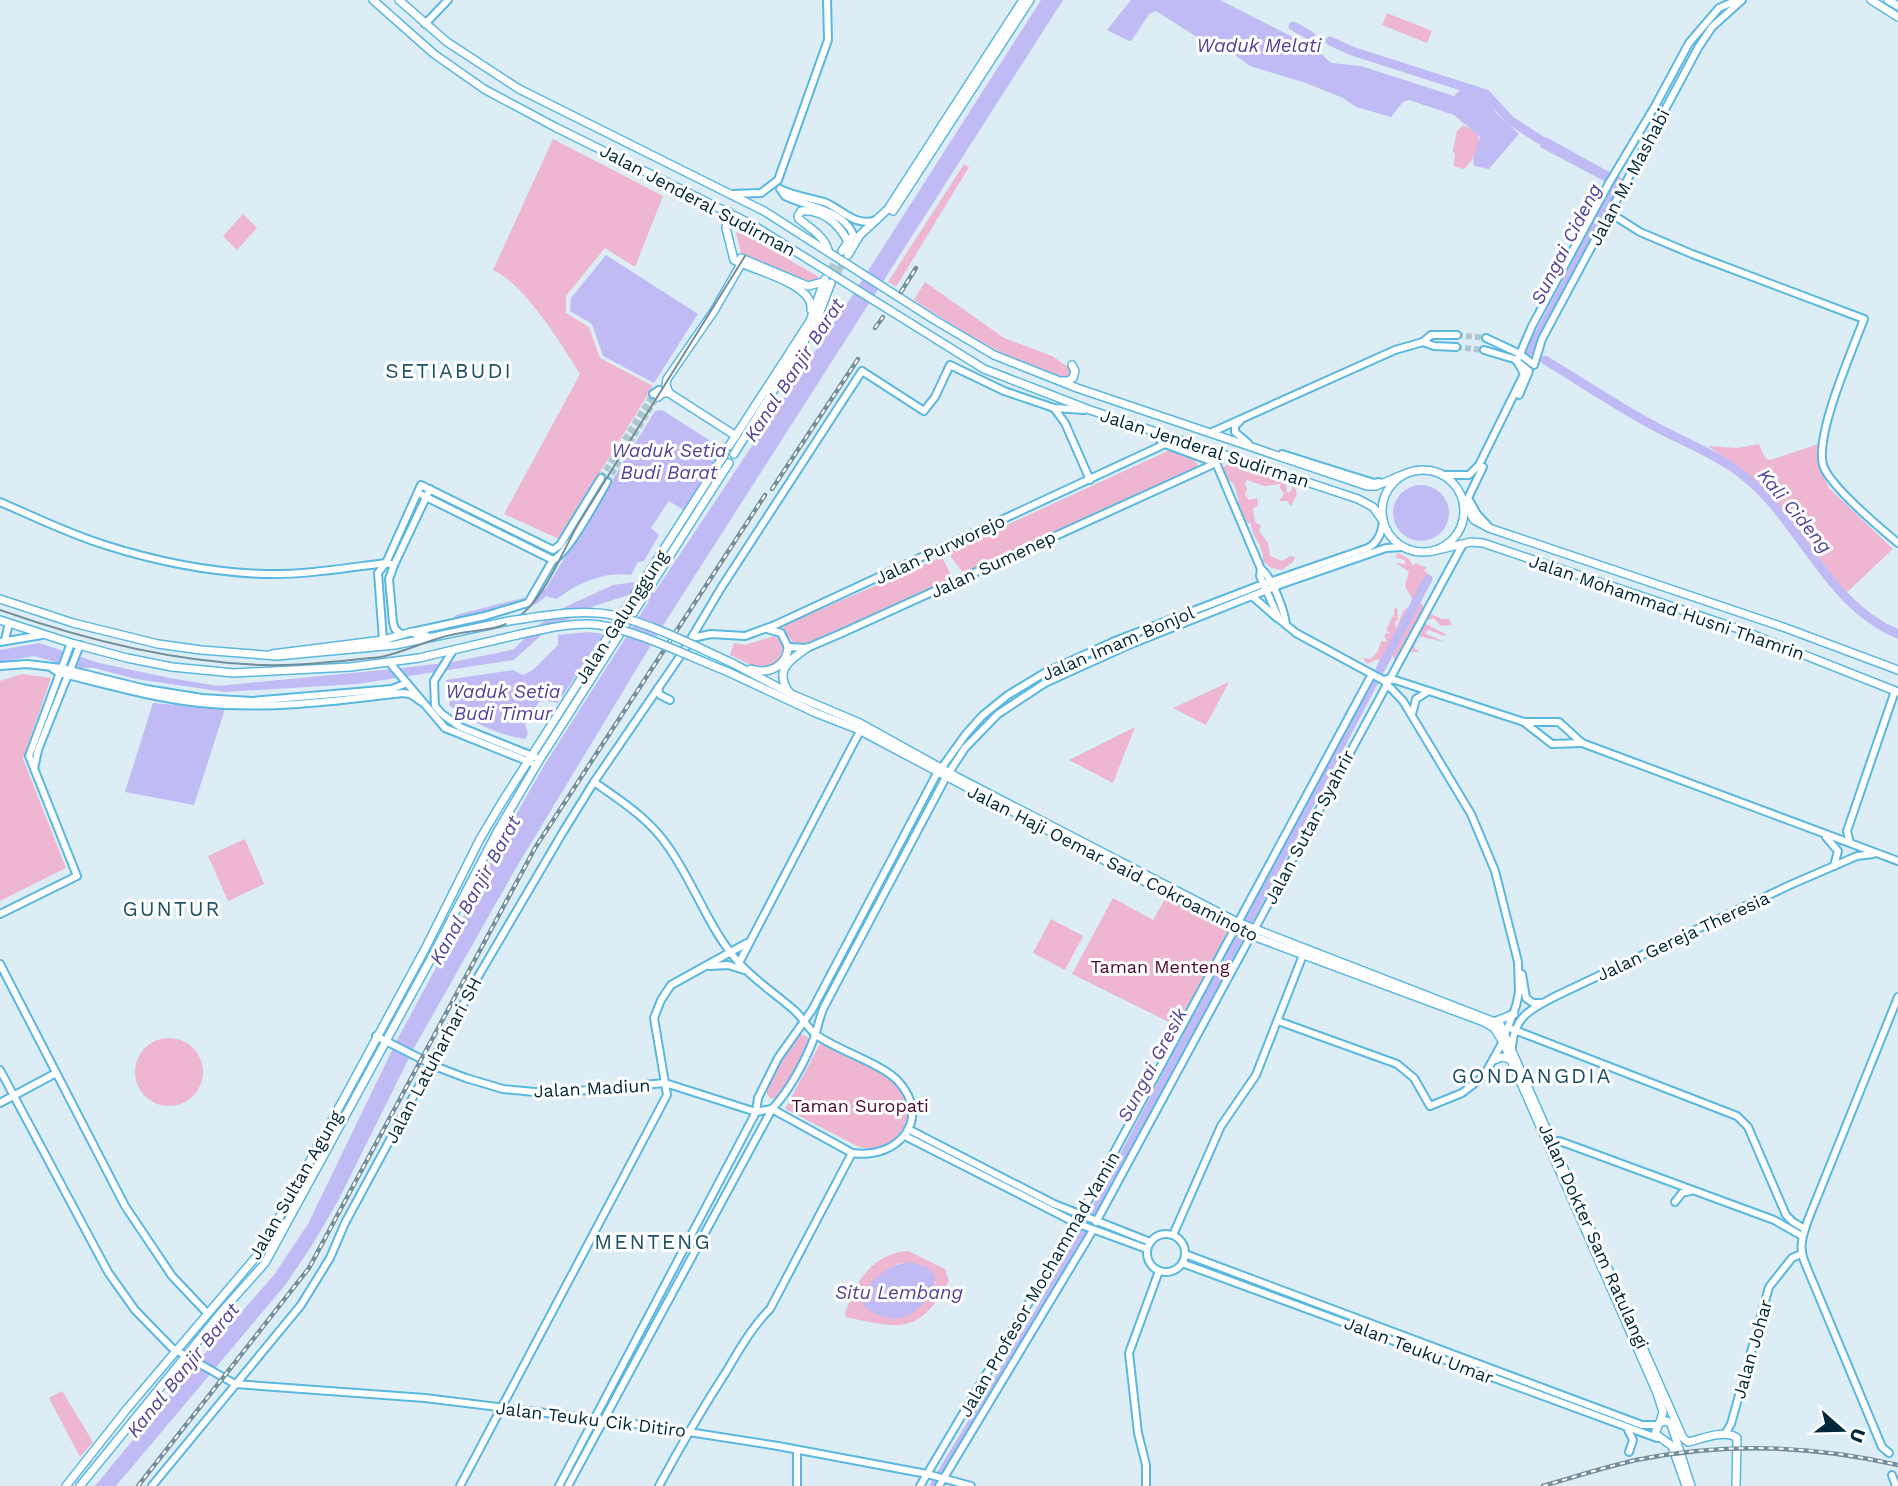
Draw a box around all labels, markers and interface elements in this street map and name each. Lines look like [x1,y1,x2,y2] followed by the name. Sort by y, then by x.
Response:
[1197,34,1322,57] water label: Waduk Melati
[1584,105,1674,249] street label: Jalan M. Mashabi
[597,139,799,261] street label: Jalan Jenderal Sudirman
[1526,179,1607,308] water label: Sungai Cideng
[739,294,849,446] water label: Kanal Banjir Barat
[385,358,513,383] district label: SETIABUDI
[1098,404,1312,492] street label: Jalan Jenderal Sudirman
[611,439,727,484] water label: Waduk Setia Budi Barat
[1753,464,1837,558] water label: Kali Cideng
[872,510,1008,588] street label: Jalan Purworejo
[927,526,1059,602] street label: Jalan Sumenep
[570,546,672,688] street label: Jalan Galunggung
[1527,550,1807,664] street label: Jalan Mohammad Husni Thamrin
[1039,601,1198,685] street label: Jalan Imam Bonjol
[445,680,561,725] water label: Waduk Setia Budi Timur
[1259,746,1359,908] street label: Jalan Sutan Syahrir
[964,780,1262,946] street label: Jalan Haji Oemar Said Cokroaminoto
[425,811,526,968] water label: Kanal Banjir Barat
[1593,887,1773,985] street label: Jalan Gereja Theresia
[122,896,222,921] district label: GUNTUR
[1090,956,1230,977] park label: Taman Menteng
[380,973,486,1147] street label: Jalan Latuharhari SH
[1112,1004,1192,1126] water label: Sungai Gresik
[1452,1063,1612,1088] district label: GONDANGDIA
[533,1074,651,1102] street label: Jalan Madiun
[791,1095,929,1116] park label: Taman Suropati
[244,1107,346,1263] street label: Jalan Sultan Agung
[1535,1120,1653,1352] street label: Jalan Dokter Sam Ratulangi
[954,1148,1124,1420] street label: Jalan Profesor Mochammad Yamin
[594,1229,712,1254] district label: MENTENG
[835,1281,963,1304] water label: Situ Lembang
[1728,1297,1776,1401] street label: Jalan Johar
[122,1298,245,1442] water label: Kanal Banjir Barat
[1342,1312,1496,1388] street label: Jalan Teuku Umar
[1807,1395,1877,1465] north arrow
[495,1397,687,1441] street label: Jalan Teuku Cik Ditiro
[1844,1425,1871,1446] text: U

